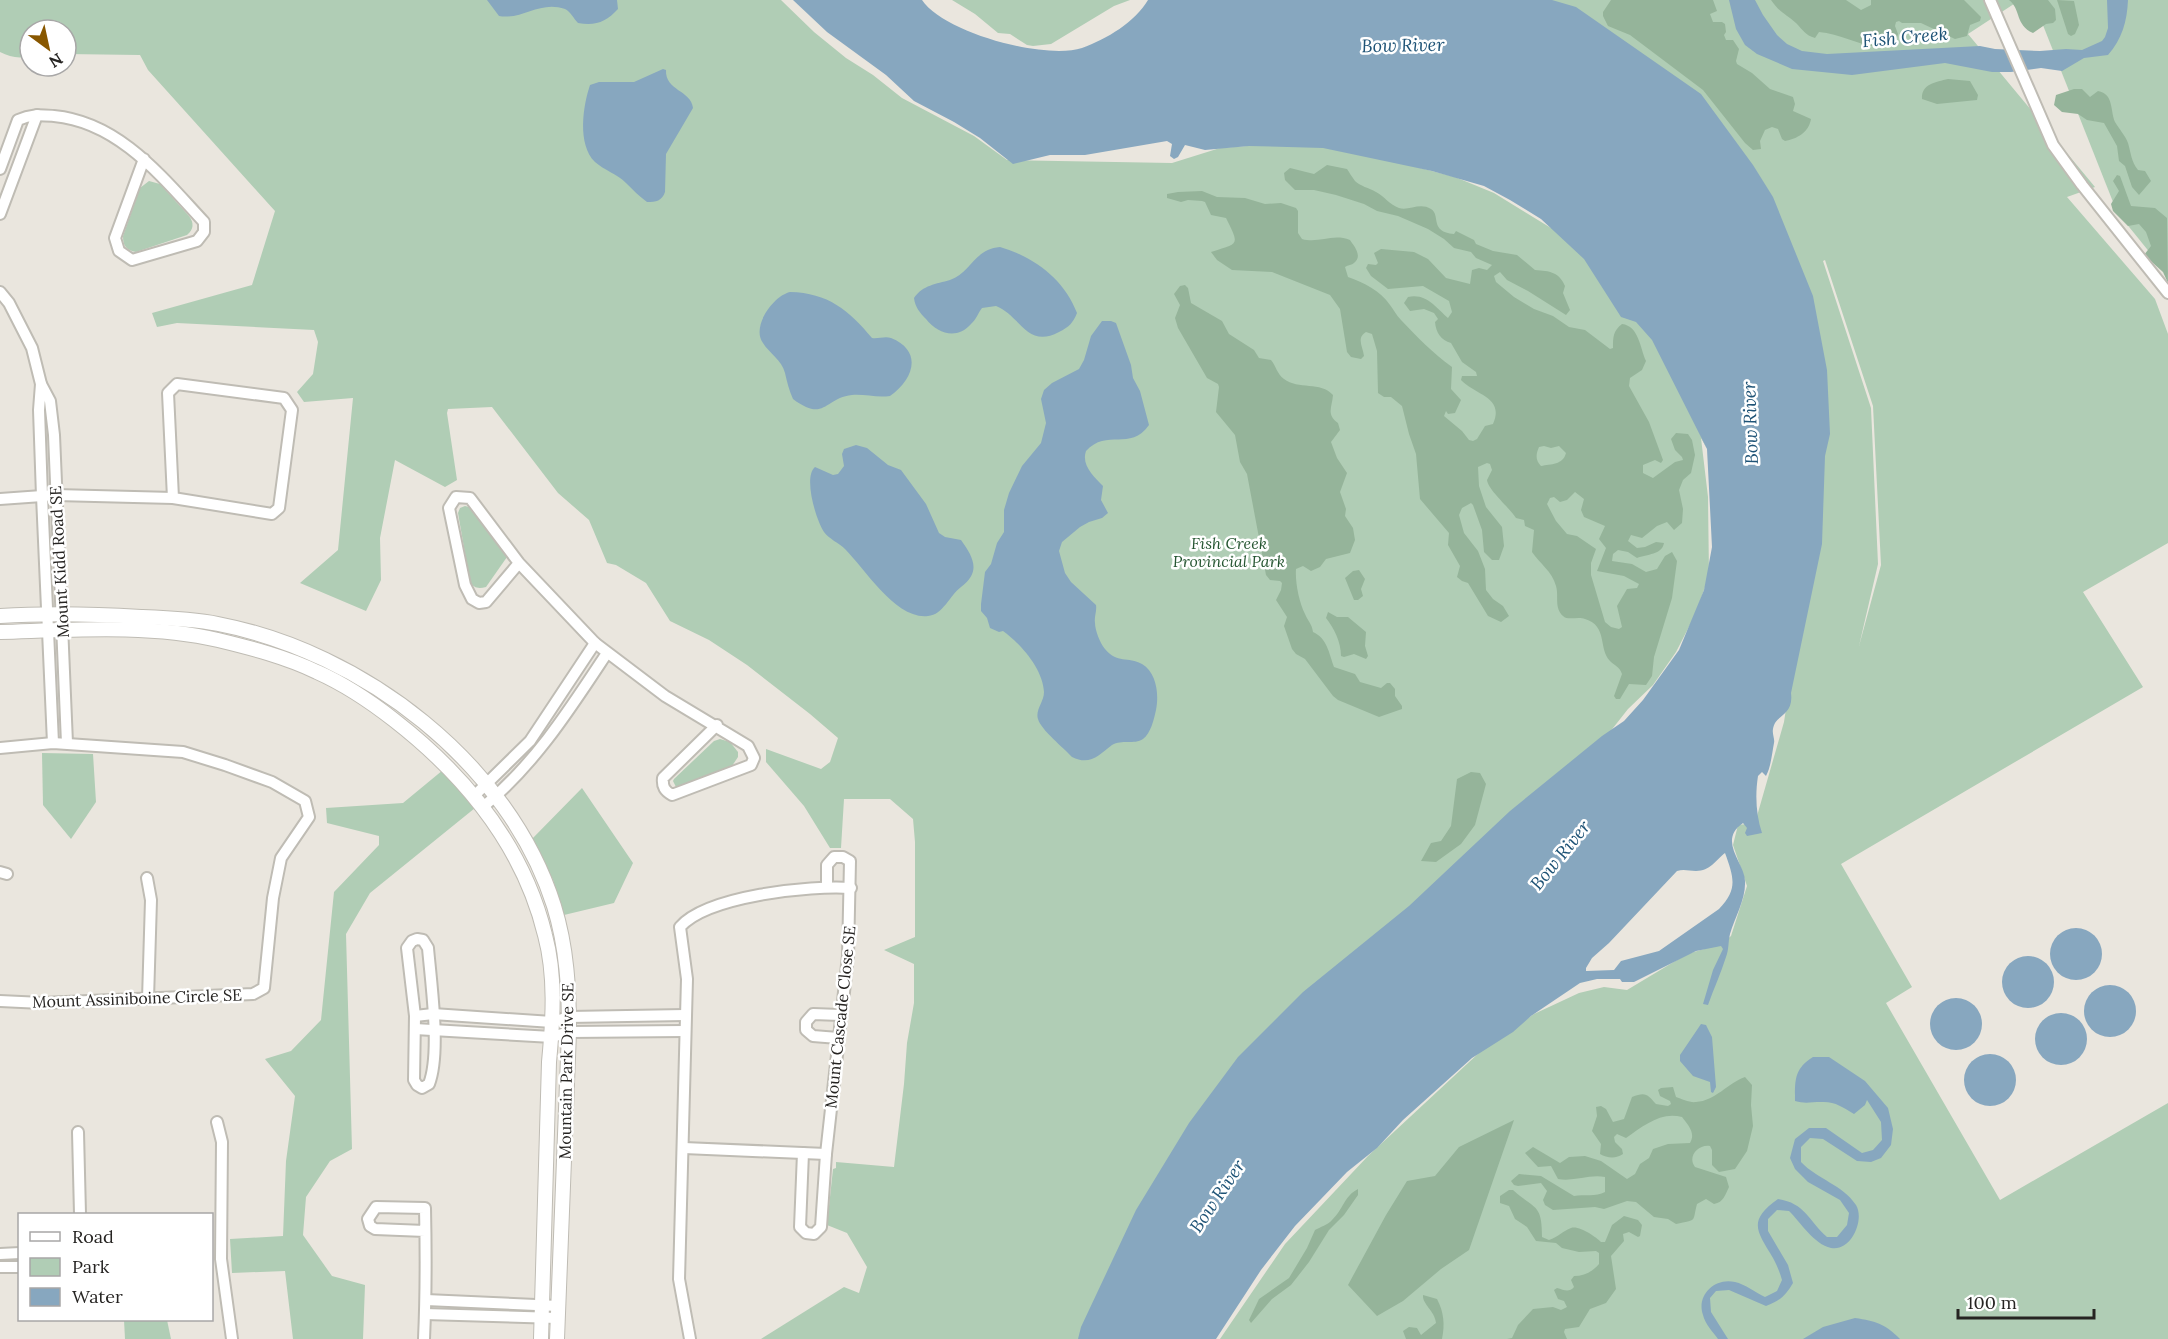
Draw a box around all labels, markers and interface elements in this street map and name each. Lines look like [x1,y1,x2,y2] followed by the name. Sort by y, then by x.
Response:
[18,18,78,78] north arrow
[1861,22,1949,52] water label: Fish Creek
[1361,33,1446,57] water label: Bow River
[46,49,67,72] text: N
[1737,380,1763,465] water label: Bow River
[45,485,73,639] street label: Mount Kidd Road SE
[1173,533,1285,571] park label: Fish Creek Provincial Park
[1525,815,1596,894] water label: Bow River
[820,925,860,1109] street label: Mount Cascade Close SE
[554,982,578,1160] street label: Mountain Park Drive SE
[32,984,242,1012] street label: Mount Assiniboine Circle SE
[1184,1154,1250,1237] water label: Bow River
[18,1213,213,1321] legend
[72,1225,114,1248] text: Road
[72,1255,110,1278] text: Park
[1958,1282,2094,1320] scale bar
[72,1285,123,1308] text: Water
[1967,1291,2017,1314] text: 100 m

